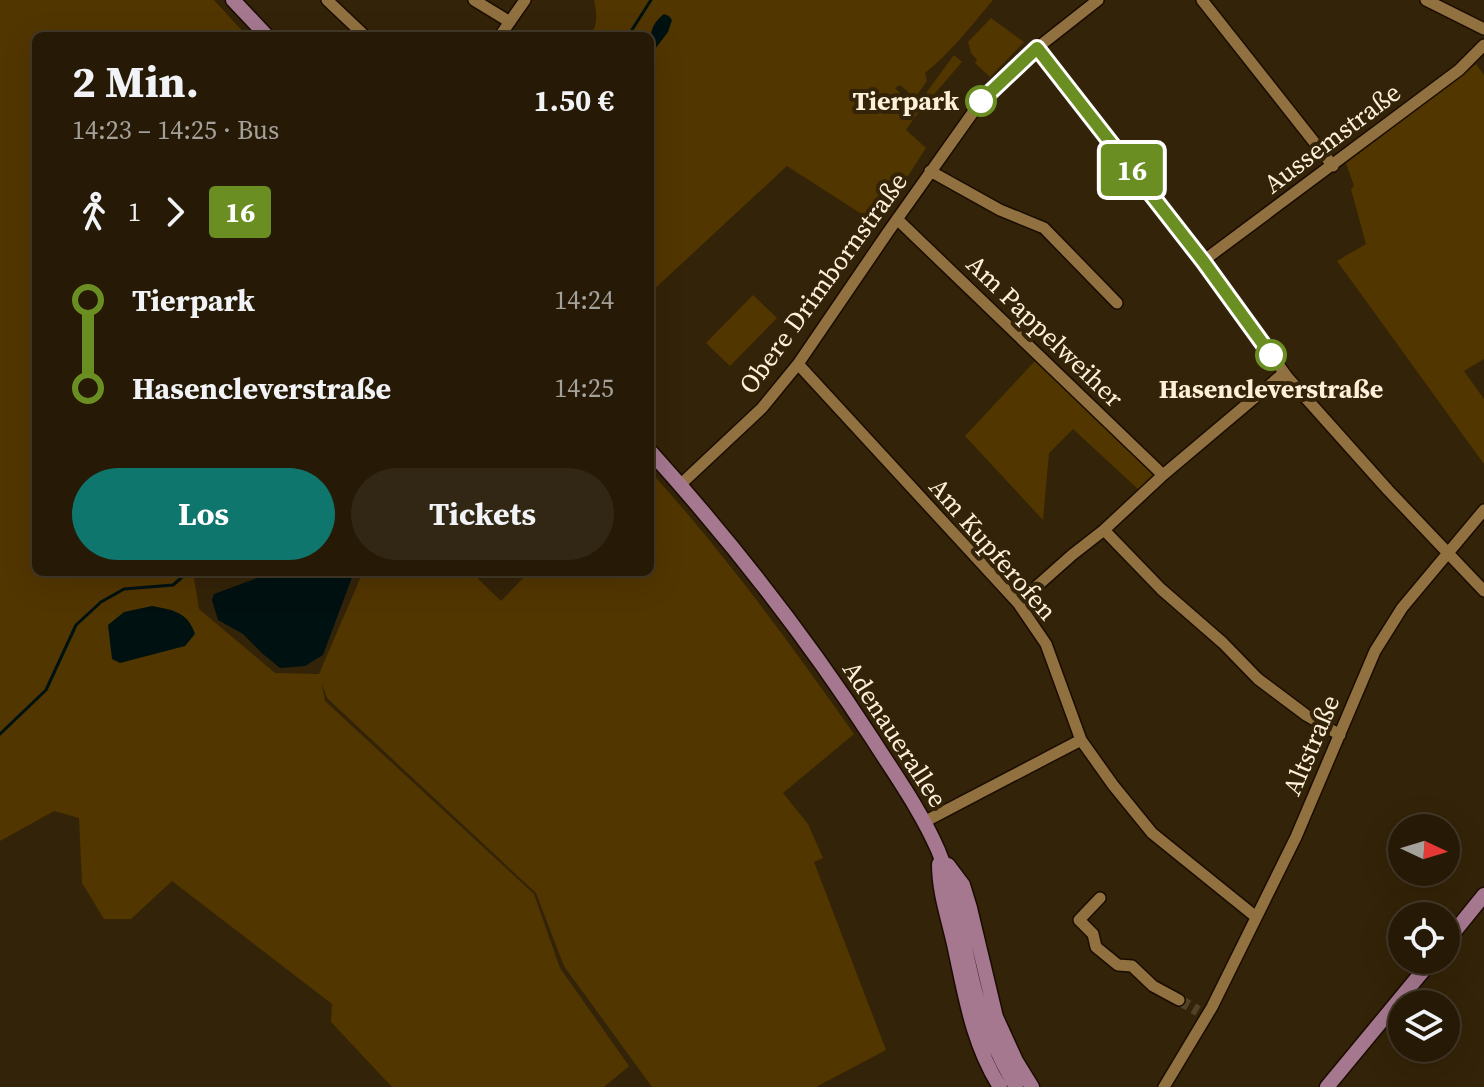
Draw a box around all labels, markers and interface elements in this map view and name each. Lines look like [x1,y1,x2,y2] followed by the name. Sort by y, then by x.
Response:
[72,51,199,112] text: 2 Min.
[1256,74,1408,202] street label: Aussemstraße
[534,80,614,121] text: 1.50 €
[853,83,959,119] place label: Tierpark
[966,86,996,116] marker: Tierpark
[72,112,279,148] text: 14:23 – 14:25 · Bus
[1096,144,1168,196] line badge: 16
[1117,151,1147,189] text: 16
[730,165,916,401] street label: Obere Drimbornstraße
[72,190,116,234] icon: walk
[153,190,197,234] icon: forward
[225,193,255,231] text: 16
[128,194,141,230] text: 1
[959,247,1131,415] street label: Am Pappelweiher
[132,280,255,321] text: Tierpark
[554,282,614,318] text: 14:24
[1256,340,1286,370] marker: Hasencleverstraße
[132,368,391,409] text: Hasencleverstraße
[554,370,614,406] text: 14:25
[1159,371,1383,407] place label: Hasencleverstraße
[72,468,335,560] button: Los
[351,468,614,560] button: Tickets
[921,470,1065,628] street label: Am Kupferofen
[834,654,956,814] street label: Adenauerallee
[1274,689,1348,801] street label: Altstraße
[1388,814,1460,886] north arrow
[1388,814,1460,1062] map controls
[1388,902,1460,974] button: locate
[1388,990,1460,1062] button: layers

